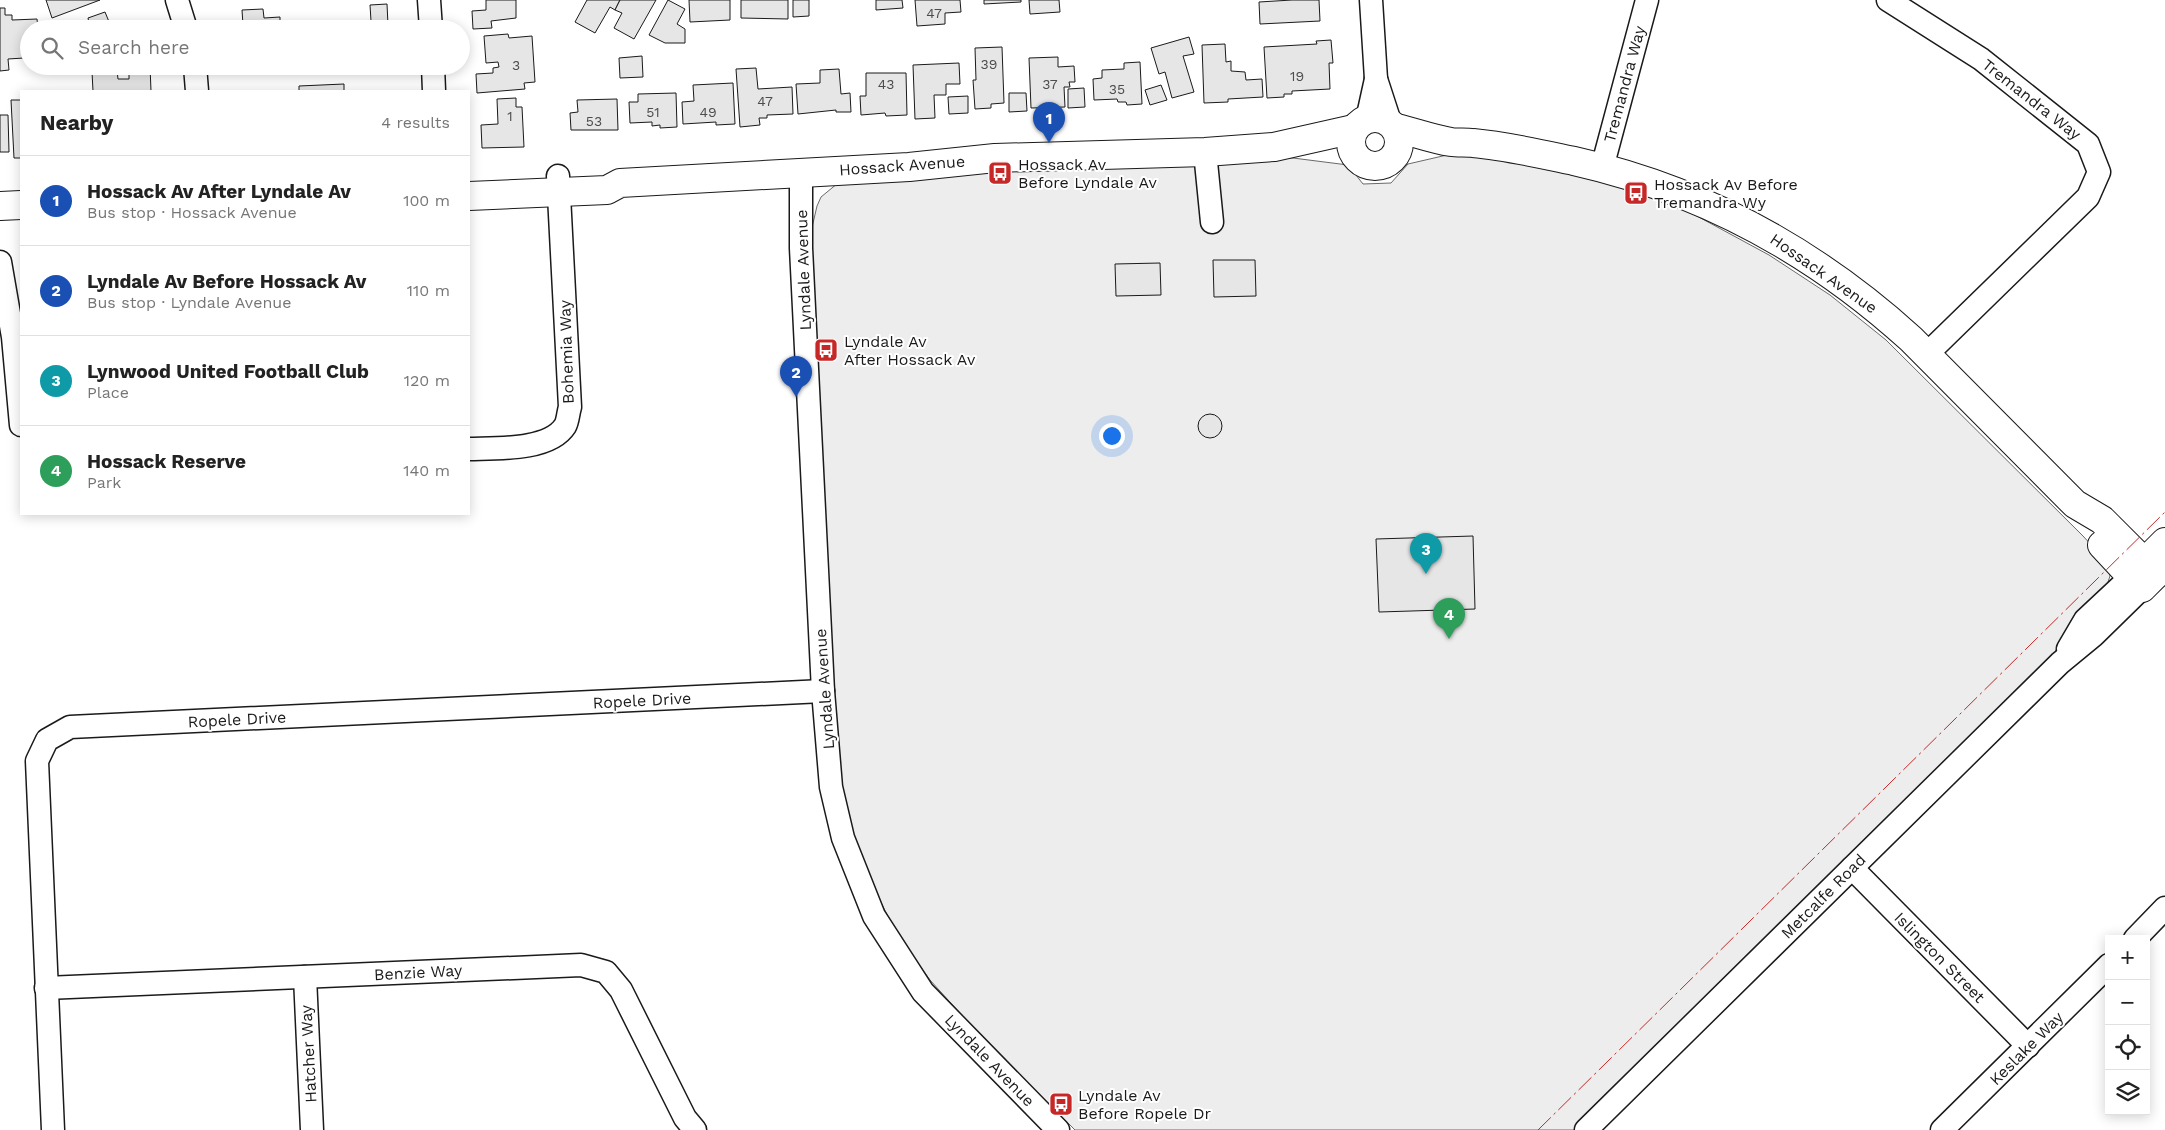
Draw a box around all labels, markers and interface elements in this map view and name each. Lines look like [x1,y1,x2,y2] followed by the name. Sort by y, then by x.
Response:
[926,5,942,21] house number: 47
[20,20,470,75] search box
[1600,23,1649,145] street label: Tremandra Way
[38,34,66,62] icon: search
[78,36,189,59] text: Search here
[1979,55,2085,144] street label: Tremandra Way
[981,56,997,72] house number: 39
[512,57,520,73] house number: 3
[1290,68,1304,84] house number: 19
[878,76,894,92] house number: 43
[1042,76,1058,92] house number: 37
[1109,81,1125,97] house number: 35
[757,93,773,109] house number: 47
[1033,102,1065,143] pin: 1
[646,104,660,120] house number: 51
[699,104,717,120] house number: 49
[507,108,513,124] house number: 1
[40,110,113,135] text: Nearby
[381,113,450,132] text: 4 results
[586,113,602,129] house number: 53
[838,152,966,179] street label: Hossack Avenue
[1018,155,1158,192] place label: Hossack Av Before Lyndale Av
[987,160,1013,186] bus stop icon: Hossack Av Before Lyndale Av
[1654,175,1798,212] place label: Hossack Av Before Tremandra Wy
[87,180,351,203] text: Hossack Av After Lyndale Av
[1623,180,1649,206] bus stop icon: Hossack Av Before Tremandra Wy
[53,191,59,210] text: 1
[403,191,450,210] text: 100 m
[87,203,297,222] text: Bus stop · Hossack Avenue
[792,209,815,331] street label: Lyndale Avenue
[1767,229,1881,317] street label: Hossack Avenue
[87,270,366,293] text: Lyndale Av Before Hossack Av
[51,281,61,300] text: 2
[407,281,450,300] text: 110 m
[87,293,291,312] text: Bus stop · Lyndale Avenue
[555,299,578,404] street label: Bohemia Way
[844,332,976,369] place label: Lyndale Av After Hossack Av
[813,337,839,363] bus stop icon: Lyndale Av After Hossack Av
[780,356,812,397] pin: 2
[87,360,369,383] text: Lynwood United Football Club
[51,371,61,390] text: 3
[404,371,450,390] text: 120 m
[87,383,129,402] text: Place
[1099,423,1125,449] your location
[87,450,246,473] text: Hossack Reserve
[51,461,61,480] text: 4
[403,461,450,480] text: 140 m
[87,473,121,492] text: Park
[1410,533,1442,574] pin: 3
[1433,598,1465,639] pin: 4
[811,628,838,750] street label: Lyndale Avenue
[592,688,692,713] street label: Ropele Drive
[187,707,287,732] street label: Ropele Drive
[1777,850,1870,943] street label: Metcalfe Road
[1890,908,1989,1007] street label: Islington Street
[2105,935,2150,1115] map controls
[2105,935,2150,980] button: +
[373,961,463,984] street label: Benzie Way
[2105,980,2150,1025] button: −
[296,1004,321,1103] street label: Hatcher Way
[1986,1007,2068,1089] street label: Keslake Way
[941,1010,1038,1110] street label: Lyndale Avenue
[2105,1025,2150,1070] button: locate
[2105,1070,2150,1115] button: layers
[1078,1086,1211,1123] place label: Lyndale Av Before Ropele Dr
[1048,1091,1074,1117] bus stop icon: Lyndale Av Before Ropele Dr

